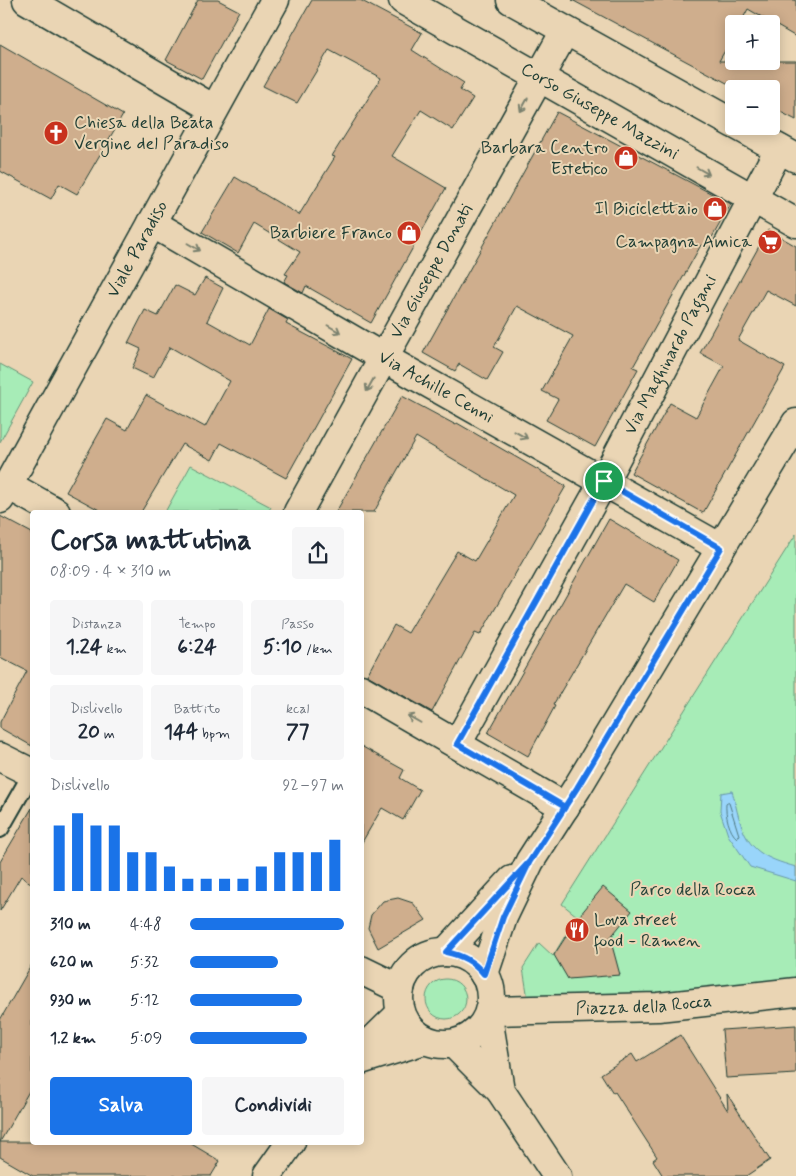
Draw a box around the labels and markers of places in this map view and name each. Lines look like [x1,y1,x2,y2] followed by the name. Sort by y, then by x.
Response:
[74,111,229,157] place label: Chiesa della Beata Vergine del Paradiso
[43,120,69,146] church icon: Chiesa della Beata Vergine del Paradiso
[481,136,608,181] place label: Barbara Centro Estetico
[613,145,639,171] shop icon: Barbara Centro Estetico
[702,196,728,222] shop icon: Il Biciclettaio
[594,197,698,221] place label: Il Biciclettaio
[396,220,422,246] shop icon: Barbiere Franco
[270,221,392,245] place label: Barbiere Franco
[757,229,783,255] supermarket icon: Campagna Amica
[615,230,752,254] place label: Campagna Amica
[583,460,625,502] pin
[594,908,700,955] place label: Lova street food - Ramen
[564,917,590,943] restaurant icon: Lova street food - Ramen

